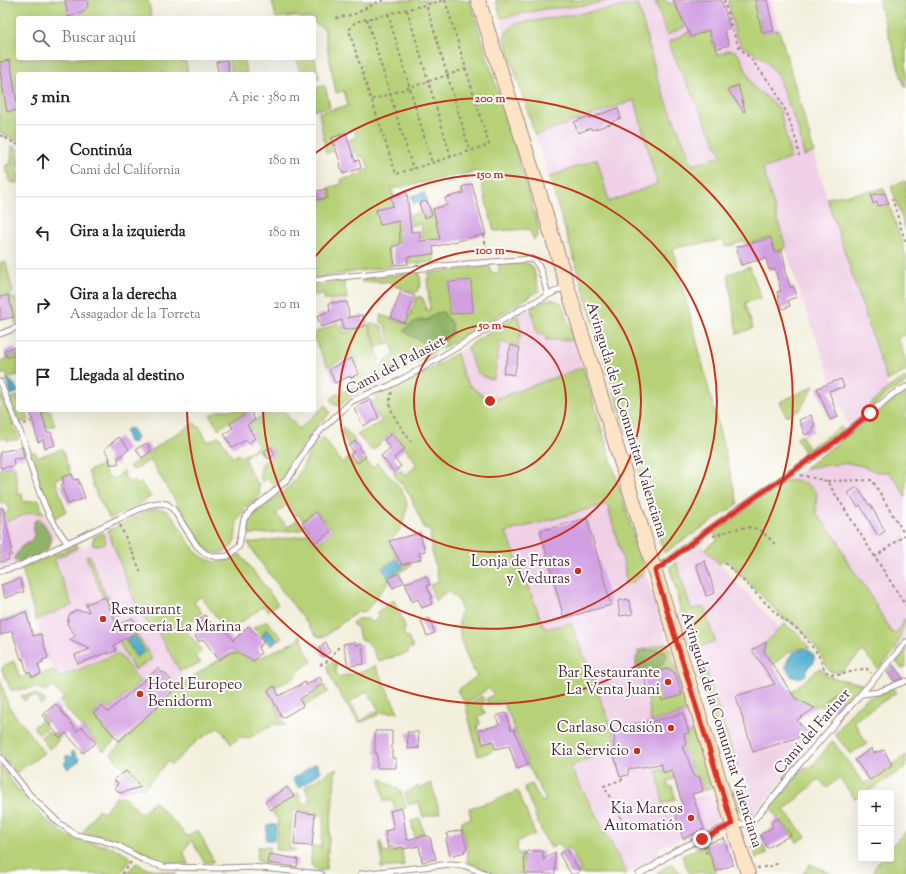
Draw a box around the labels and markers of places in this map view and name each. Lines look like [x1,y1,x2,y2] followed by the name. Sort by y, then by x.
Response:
[483,394,497,408] centre of rings
[471,552,570,590] place label: Lonja de Frutas y Veduras
[573,566,583,576] marker: Lonja de Frutas y Veduras
[111,600,241,638] place label: Restaurant Arrocería La Marina
[98,614,108,624] marker: Restaurant Arrocería La Marina
[558,663,660,701] place label: Bar Restaurante La Venta Juani
[148,675,242,713] place label: Hotel Europeo Benidorm
[663,677,673,687] marker: Bar Restaurante La Venta Juani
[135,689,145,699] marker: Hotel Europeo Benidorm
[557,718,663,739] place label: Carlaso Ocasión
[666,723,676,733] marker: Carlaso Ocasión
[551,741,629,762] place label: Kia Servicio
[632,746,642,756] marker: Kia Servicio
[604,799,683,837] place label: Kia Marcos Automatión
[686,813,696,823] marker: Kia Marcos Automatión

